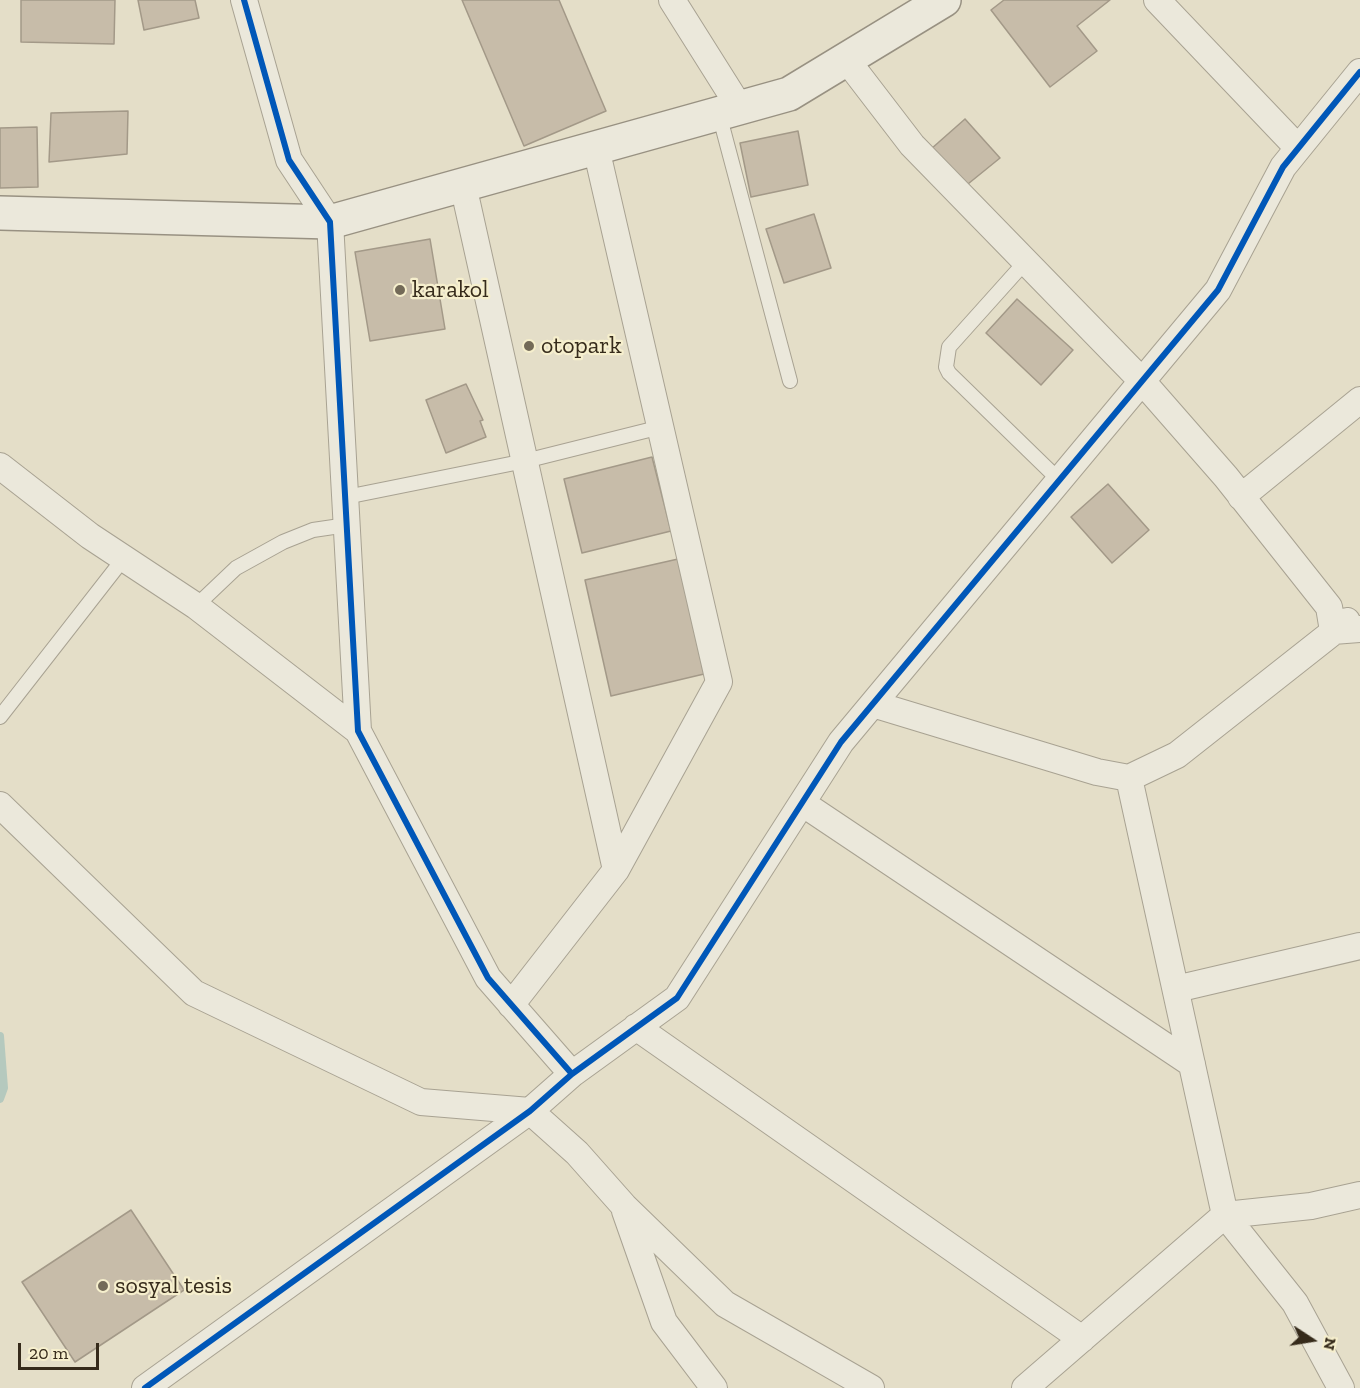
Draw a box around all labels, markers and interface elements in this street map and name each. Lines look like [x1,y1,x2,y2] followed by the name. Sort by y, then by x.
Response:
[412,276,489,304] place label: karakol
[393,283,407,297] marker: karakol
[541,332,622,360] place label: otopark
[522,339,536,353] marker: otopark
[115,1272,232,1300] place label: sosyal tesis
[96,1279,110,1293] marker: sosyal tesis
[1282,1310,1342,1370] north arrow
[21,1331,102,1369] scale bar
[1320,1336,1341,1352] text: N
[29,1342,68,1364] text: 20 m

